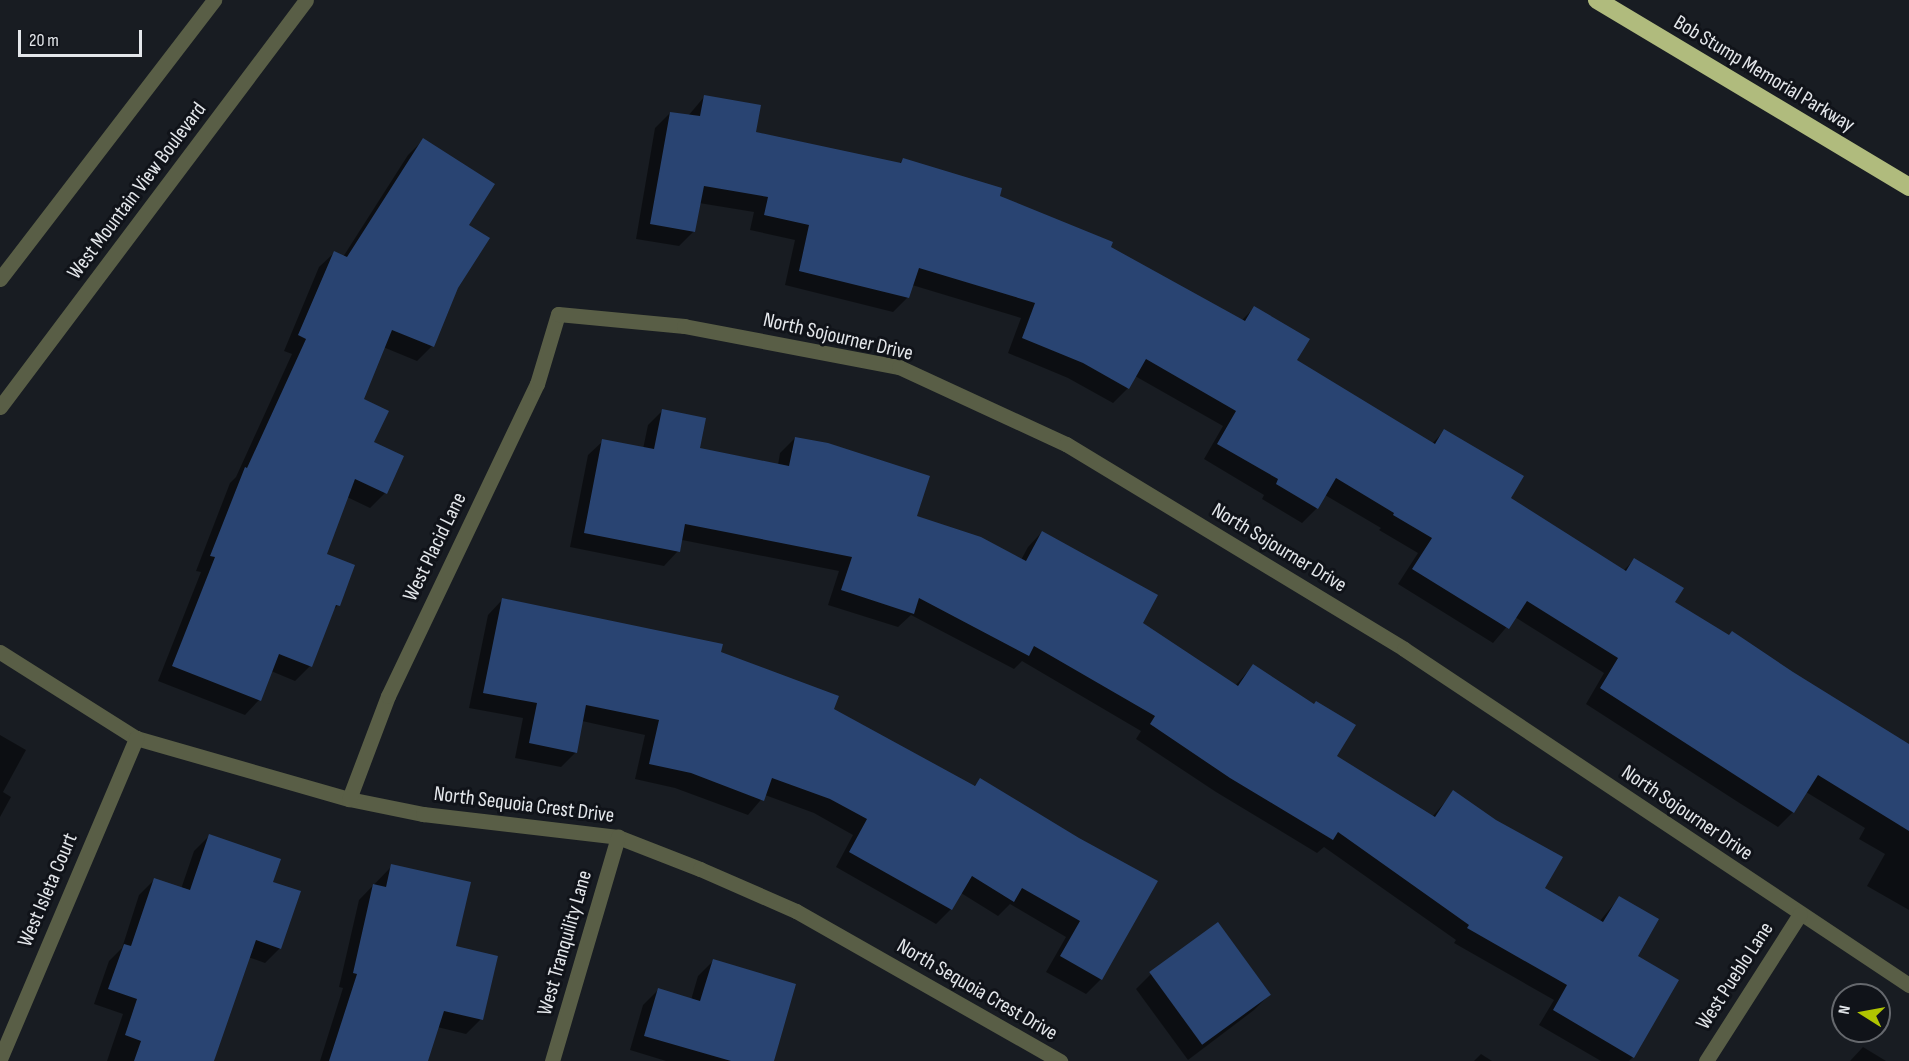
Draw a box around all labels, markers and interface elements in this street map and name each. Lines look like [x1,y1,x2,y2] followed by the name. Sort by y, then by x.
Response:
[1669,10,1859,138] street label: Bob Stump Memorial Parkway
[21,18,146,56] scale bar
[29,30,59,51] text: 20 m
[62,98,212,284] street label: West Mountain View Boulevard
[761,308,915,366] street label: North Sojourner Drive
[398,489,472,605] street label: West Placid Lane
[1207,498,1351,598] street label: North Sojourner Drive
[1617,760,1757,866] street label: North Sojourner Drive
[432,781,616,829] street label: North Sequoia Crest Drive
[13,829,83,951] street label: West Isleta Court
[532,868,598,1018] street label: West Tranquility Lane
[1691,918,1779,1034] street label: West Pueblo Lane
[892,934,1062,1046] street label: North Sequoia Crest Drive
[1831,983,1891,1043] north arrow
[1835,1004,1855,1016] text: N

